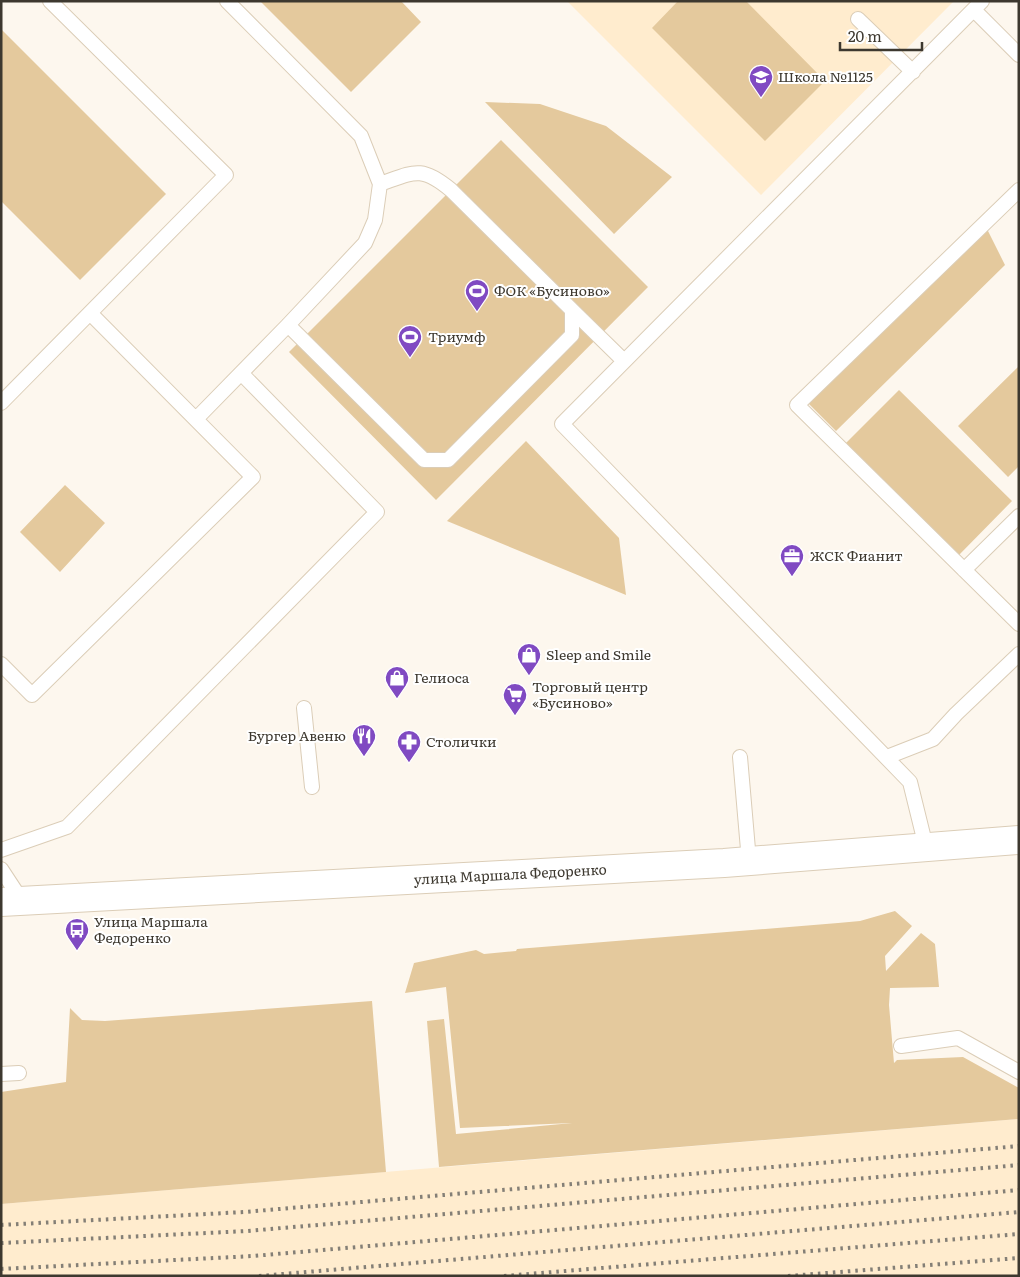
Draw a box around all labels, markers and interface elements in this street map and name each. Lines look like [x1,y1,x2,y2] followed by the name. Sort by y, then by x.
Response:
[840,20,922,52] scale bar
[848,24,882,47] text: 20 m
[748,64,774,98] school or university icon: Школа №1125
[778,66,873,86] place label: Школа №1125
[464,278,490,312] sports icon: ФОК «Бусиново»
[494,280,610,300] place label: ФОК «Бусиново»
[397,324,423,358] sports icon: Триумф
[428,326,486,346] place label: Триумф
[779,543,805,577] office icon: ЖСК Фианит
[810,545,903,565] place label: ЖСК Фианит
[516,642,542,676] shop icon: Sleep and Smile
[546,644,651,664] place label: Sleep and Smile
[384,665,410,699] shop icon: Гелиоса
[414,667,470,687] place label: Гелиоса
[532,676,648,712] place label: Торговый центр «Бусиново»
[502,682,528,716] supermarket icon: Торговый центр «Бусиново»
[351,723,377,757] restaurant icon: Бургер Авеню
[248,725,346,745] place label: Бургер Авеню
[396,729,422,763] pharmacy icon: Столички
[426,731,497,751] place label: Столички
[413,858,607,889] street label: улица Маршала Федоренко
[94,911,208,947] place label: Улица Маршала Федоренко
[64,917,90,951] bus stop icon: Улица Маршала Федоренко

